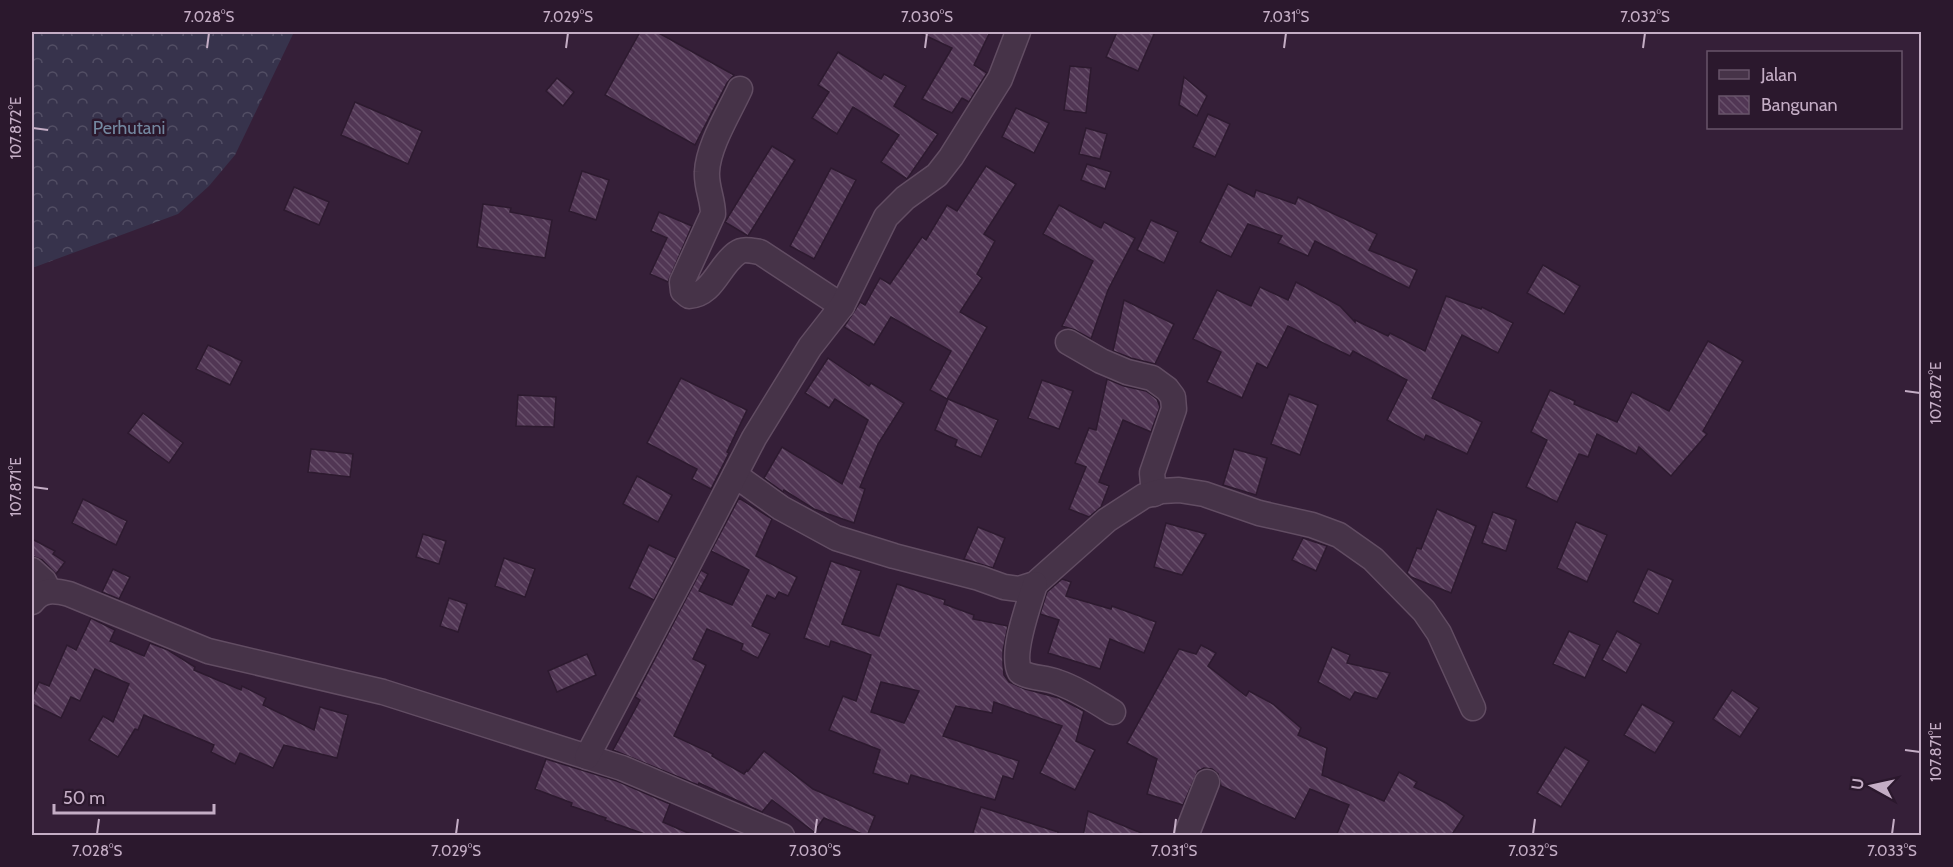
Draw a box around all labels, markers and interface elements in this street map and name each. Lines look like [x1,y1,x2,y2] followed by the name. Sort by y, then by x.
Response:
[184,8,234,26] text: 7.028°S
[543,8,593,26] text: 7.029°S
[901,8,953,26] text: 7.030°S
[1263,8,1309,26] text: 7.031°S
[1620,8,1670,26] text: 7.032°S
[1707,51,1902,129] legend
[1760,64,1797,86] text: Jalan
[1761,94,1838,116] text: Bangunan
[7,97,25,159] text: 107.872°E
[93,117,165,139] park label: Perhutani
[1927,362,1945,424] text: 107.872°E
[7,457,25,517] text: 107.871°E
[1927,722,1945,782] text: 107.871°E
[1842,756,1902,816] north arrow
[54,777,214,815] scale bar
[1847,777,1868,791] text: U
[63,787,105,809] text: 50 m
[72,842,122,860] text: 7.028°S
[431,842,481,860] text: 7.029°S
[789,842,841,860] text: 7.030°S
[1151,842,1197,860] text: 7.031°S
[1508,842,1558,860] text: 7.032°S
[1867,842,1917,860] text: 7.033°S

